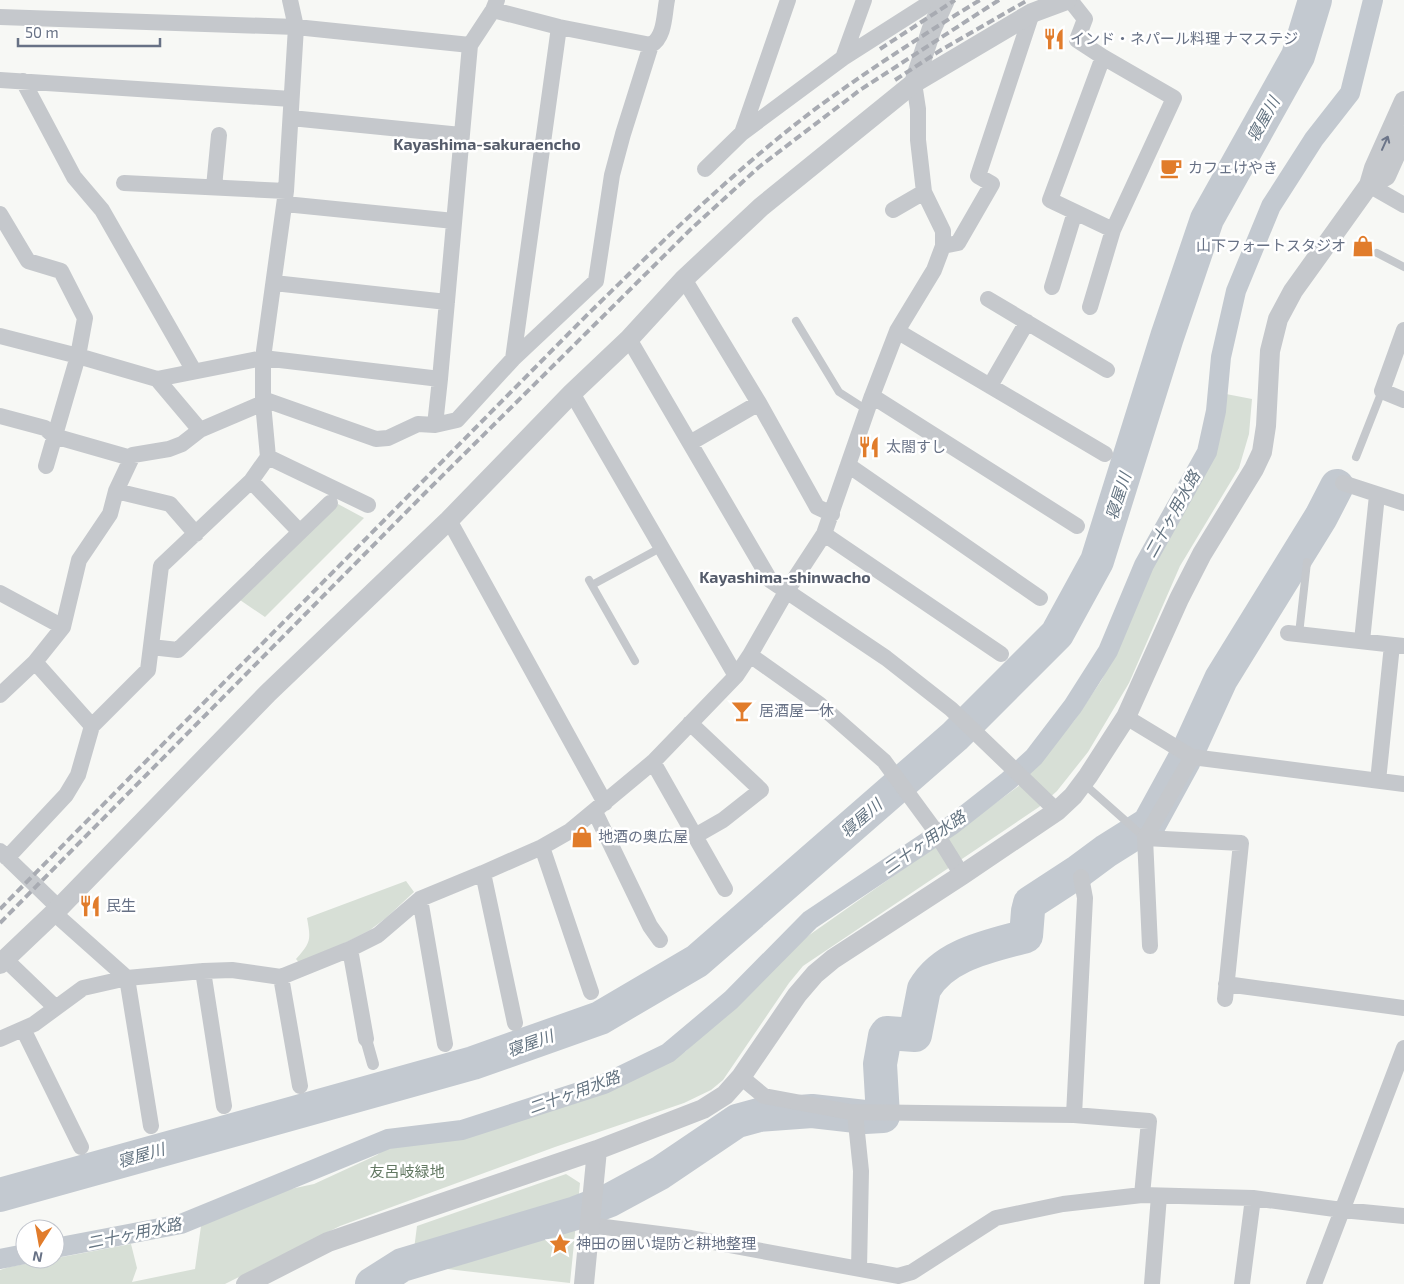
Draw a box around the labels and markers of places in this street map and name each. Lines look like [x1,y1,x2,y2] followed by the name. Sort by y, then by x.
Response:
[1041,26,1067,52] restaurant icon: インド・ネパール料理 ナマステジ
[1070,29,1298,47] place label: インド・ネパール料理 ナマステジ
[1158,155,1184,181] cafe icon: カフェけやき
[1188,158,1278,176] place label: カフェけやき
[1350,233,1376,259] shop icon: 山下フォートスタジオ
[1196,236,1346,254] place label: 山下フォートスタジオ
[856,434,882,460] restaurant icon: 太閤すし
[886,437,946,455] place label: 太閤すし
[729,698,755,724] bar icon: 居酒屋一休
[759,701,834,719] place label: 居酒屋一休
[569,824,595,850] shop icon: 地酒の奥広屋
[598,827,688,845] place label: 地酒の奥広屋
[77,893,103,919] restaurant icon: 民生
[106,896,136,914] place label: 民生
[547,1231,573,1257] place icon: 神田の囲い堤防と耕地整理
[576,1234,756,1252] place label: 神田の囲い堤防と耕地整理

